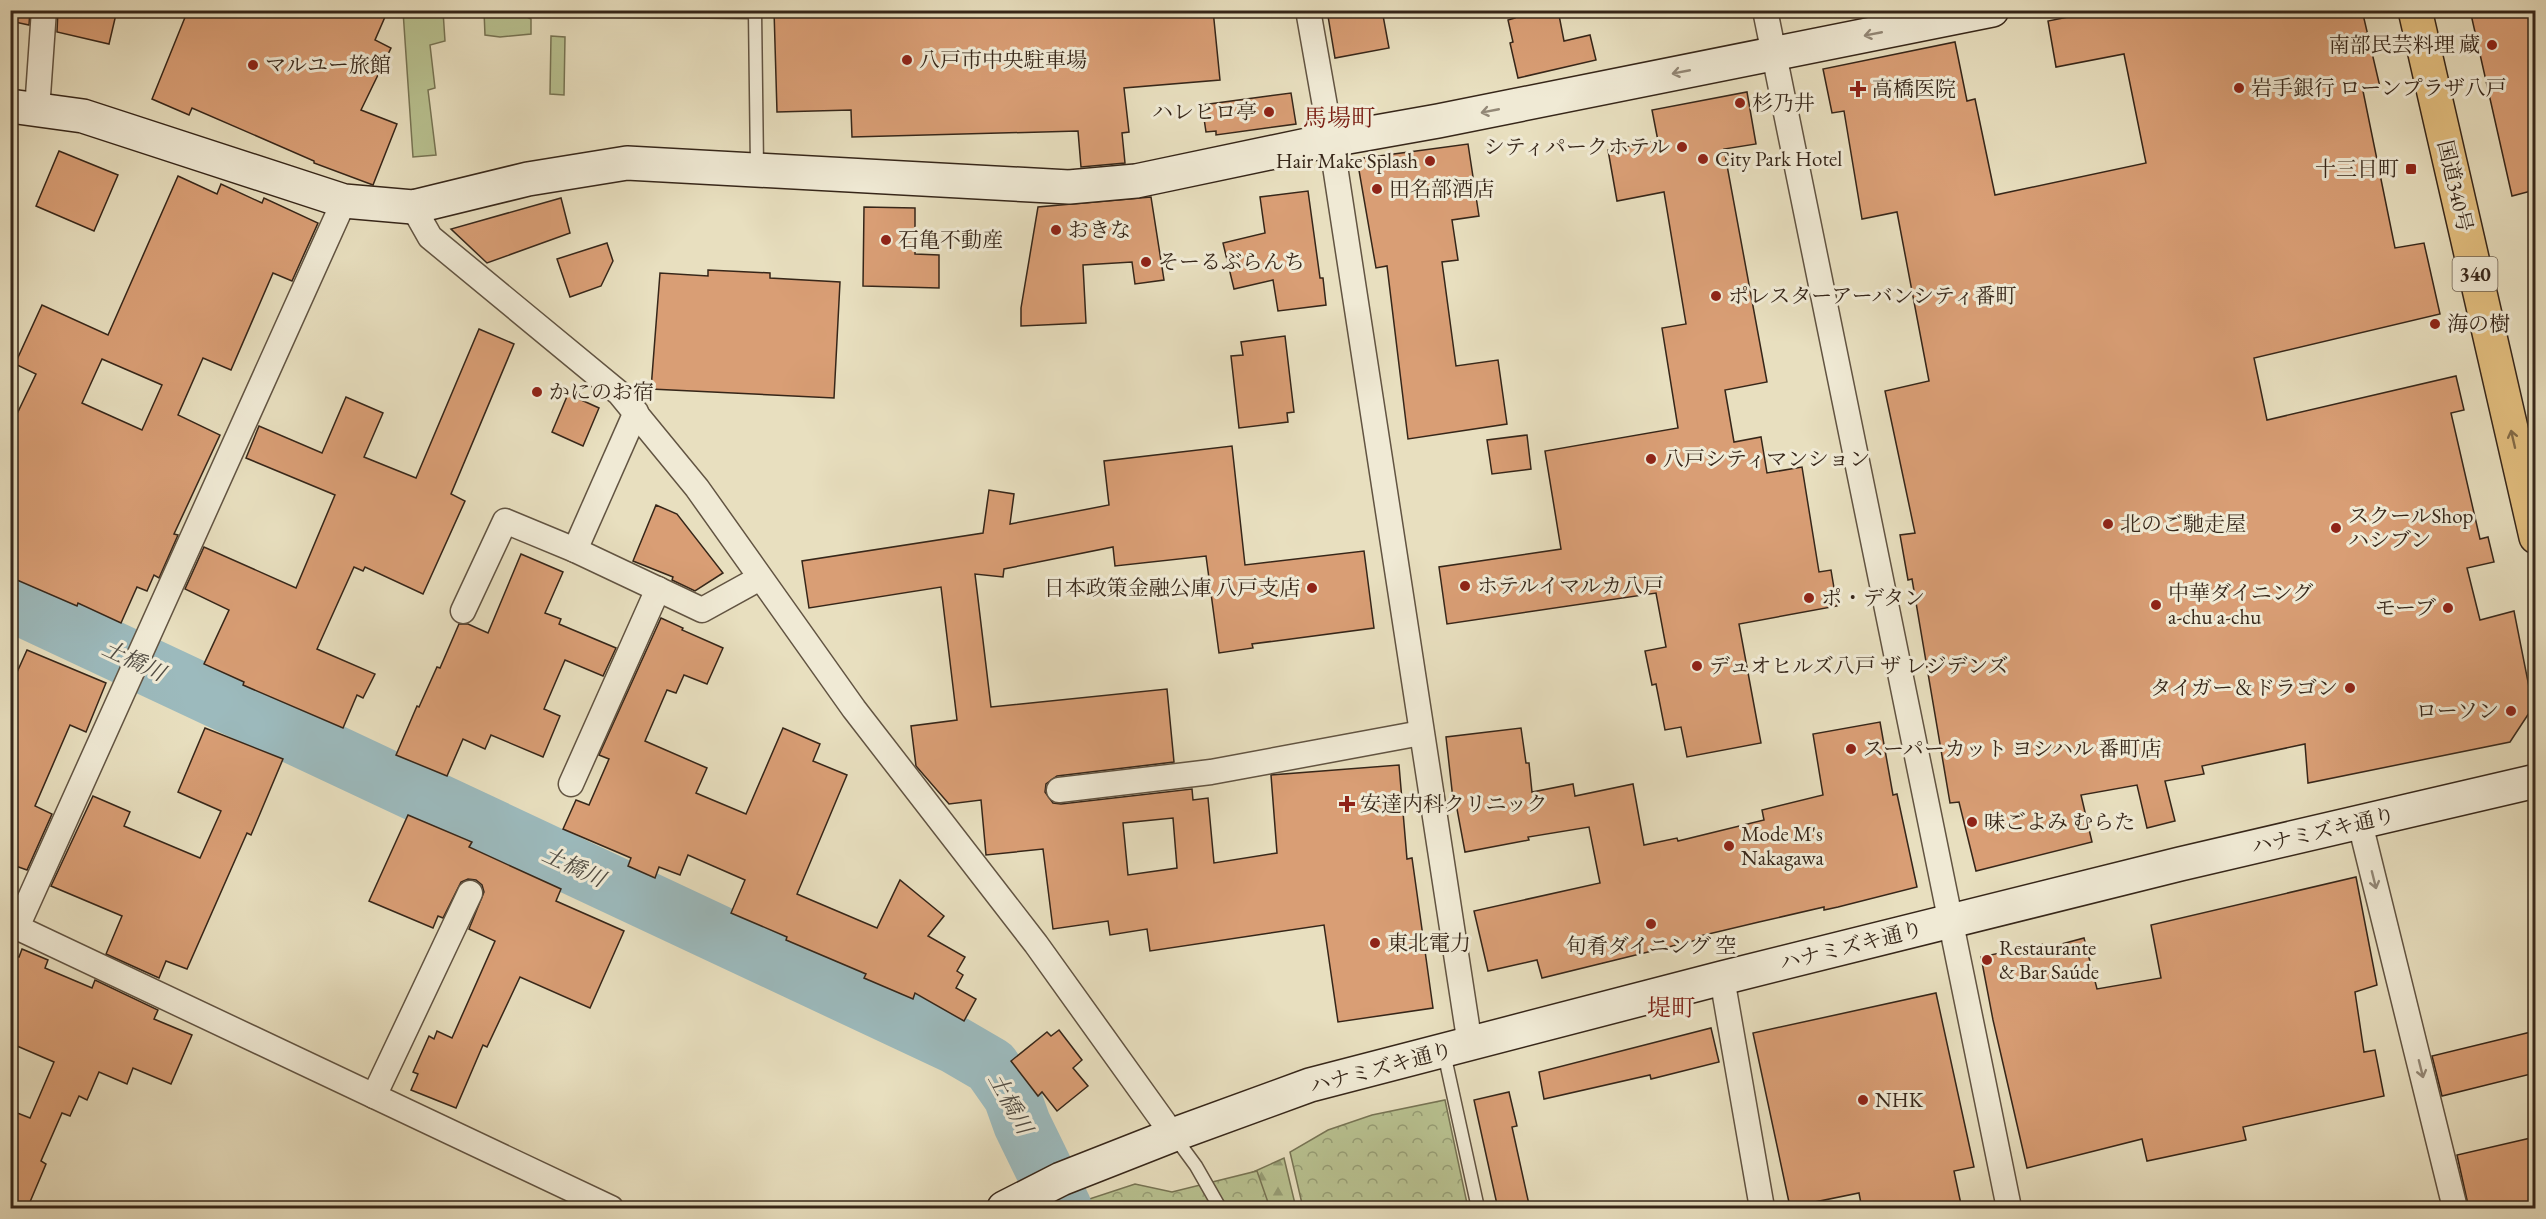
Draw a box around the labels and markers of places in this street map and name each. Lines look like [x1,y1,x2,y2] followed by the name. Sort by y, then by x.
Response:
[2329,31,2480,58] place label: 南部民芸料理 蔵
[2485,38,2499,52] marker: 南部民芸料理 蔵
[919,46,1087,73] place label: 八戸市中央駐車場
[265,51,391,78] place label: マルユー旅館
[900,53,914,67] marker: 八戸市中央駐車場
[246,58,260,72] marker: マルユー旅館
[2251,74,2507,101] place label: 岩手銀行 ローンプラザ八戸
[1872,75,1956,102] place label: 高橋医院
[1849,80,1867,98] marker: 高橋医院
[2232,81,2246,95] marker: 岩手銀行 ローンプラザ八戸
[1752,89,1815,116] place label: 杉乃井
[1733,96,1747,110] marker: 杉乃井
[1152,98,1257,125] place label: ハレヒロ亭
[1262,105,1276,119] marker: ハレヒロ亭
[1484,133,1670,160] place label: シティパークホテル
[1675,140,1689,154] marker: シティパークホテル
[1715,145,1842,172] place label: City Park Hotel
[1276,147,1418,174] place label: Hair Make Splash
[1696,152,1710,166] marker: City Park Hotel
[1423,154,1437,168] marker: Hair Make Splash
[2315,155,2399,182] place label: 十三日町
[2404,162,2418,176] marker: 十三日町
[1389,175,1494,202] place label: 田名部酒店
[1370,182,1384,196] marker: 田名部酒店
[1068,216,1131,243] place label: おきな
[1049,223,1063,237] marker: おきな
[898,226,1003,253] place label: 石亀不動産
[879,233,893,247] marker: 石亀不動産
[1158,248,1305,275] place label: そーるぶらんち
[1139,255,1153,269] marker: そーるぶらんち
[1728,282,2016,309] place label: ポレスターアーバンシティ番町
[1709,289,1723,303] marker: ポレスターアーバンシティ番町
[2447,310,2510,337] place label: 海の樹
[2428,317,2442,331] marker: 海の樹
[549,378,654,405] place label: かにのお宿
[530,385,544,399] marker: かにのお宿
[1663,445,1870,472] place label: 八戸シティマンション
[1644,452,1658,466] marker: 八戸シティマンション
[2348,502,2474,553] place label: スクールShop ハシブン
[2120,510,2246,537] place label: 北のご馳走屋
[2101,517,2115,531] marker: 北のご馳走屋
[2329,521,2343,535] marker: スクールShop ハシブン
[1477,572,1664,599] place label: ホテルイマルカ八戸
[1044,574,1300,601] place label: 日本政策金融公庫 八戸支店
[1458,579,1472,593] marker: ホテルイマルカ八戸
[2168,579,2313,630] place label: 中華ダイニング a-chu a-chu
[1305,581,1319,595] marker: 日本政策金融公庫 八戸支店
[1821,584,1925,611] place label: ポ・デタン
[1802,591,1816,605] marker: ポ・デタン
[2375,594,2436,621] place label: モーブ
[2149,598,2163,612] marker: 中華ダイニング a-chu a-chu
[2441,601,2455,615] marker: モーブ
[1709,652,2009,679] place label: デュオヒルズ八戸 ザ レジデンズ
[1690,659,1704,673] marker: デュオヒルズ八戸 ザ レジデンズ
[2150,674,2338,701] place label: タイガー＆ドラゴン
[2343,681,2357,695] marker: タイガー＆ドラゴン
[2416,697,2499,724] place label: ローソン
[2504,704,2518,718] marker: ローソン
[1863,735,2161,762] place label: スーパーカット ヨシハル 番町店
[1844,742,1858,756] marker: スーパーカット ヨシハル 番町店
[1360,790,1548,817] place label: 安達内科クリニック
[1338,795,1356,813] marker: 安達内科クリニック
[1984,808,2135,835] place label: 味ごよみ むらた
[1965,815,1979,829] marker: 味ごよみ むらた
[1741,820,1824,871] place label: Mode M's Nakagawa
[1722,839,1736,853] marker: Mode M's Nakagawa
[1644,917,1658,931] marker: 旬肴ダイニング 空
[1387,929,1471,956] place label: 東北電力
[1566,932,1736,959] place label: 旬肴ダイニング 空
[1999,934,2099,985] place label: Restaurante & Bar Saúde
[1368,936,1382,950] marker: 東北電力
[1980,953,1994,967] marker: Restaurante & Bar Saúde
[1875,1086,1924,1113] place label: NHK
[1856,1093,1870,1107] marker: NHK

